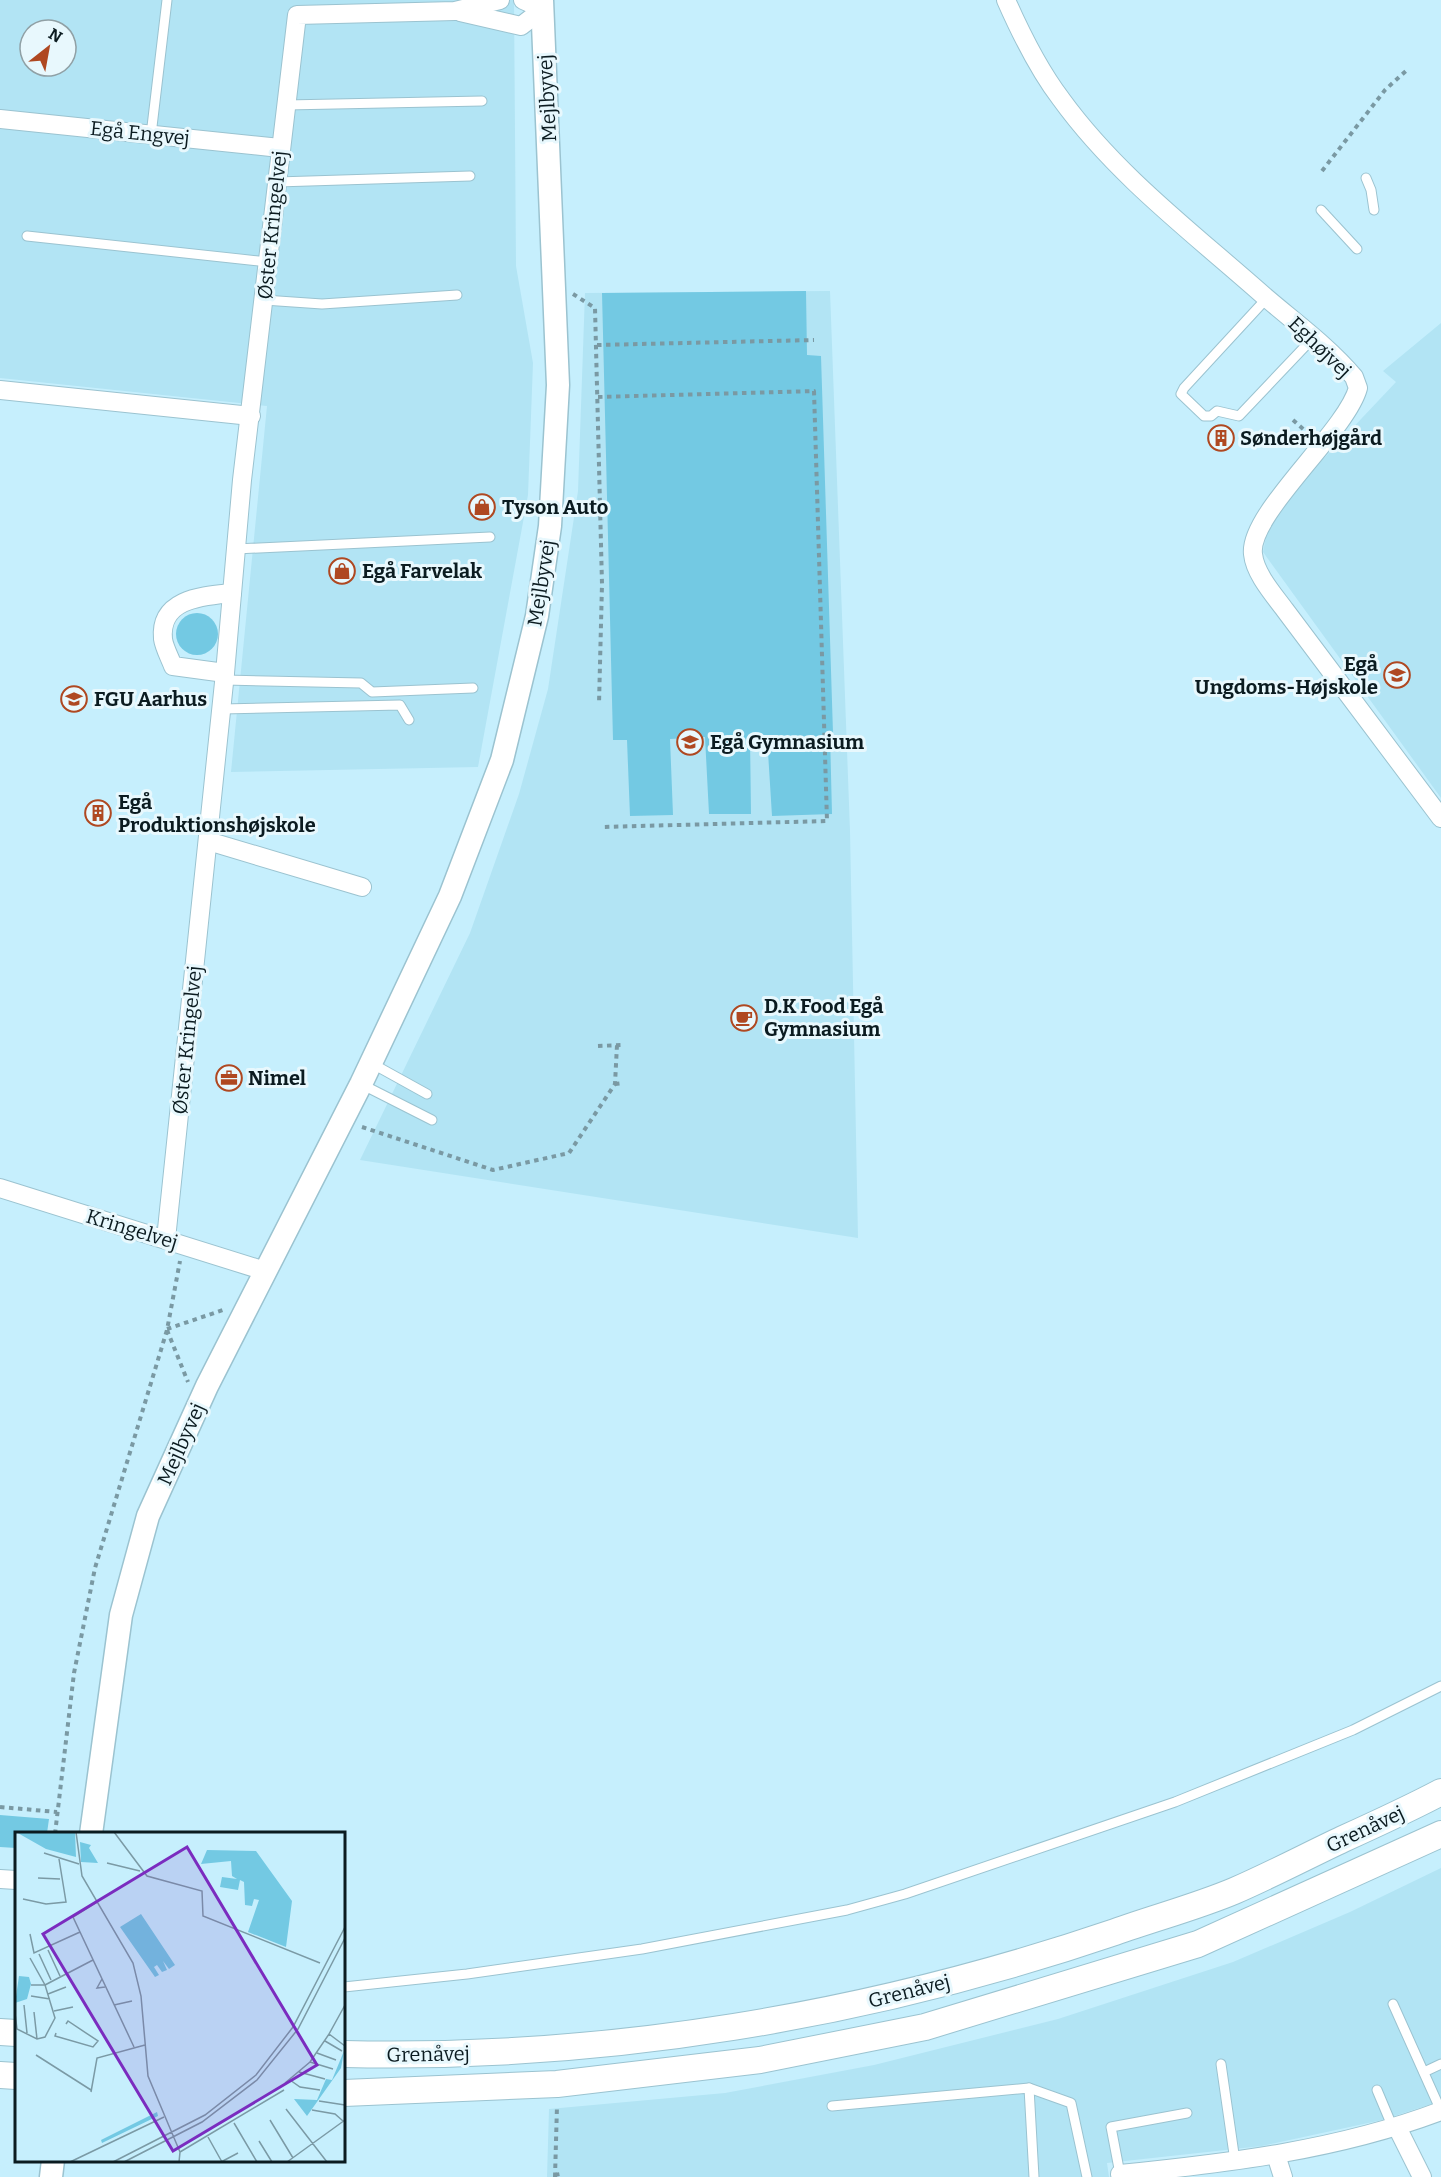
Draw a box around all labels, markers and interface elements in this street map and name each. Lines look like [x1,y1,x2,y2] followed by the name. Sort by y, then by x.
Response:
[18,18,78,78] north arrow
[45,24,66,47] text: N
[533,54,562,142] street label: Mejlbyvej
[89,116,191,151] street label: Egå Engvej
[252,149,293,301] street label: Øster Kringelvej
[1283,311,1356,383] street label: Eghøjvej
[1206,423,1236,453] building icon: Sønderhøjgård
[1240,426,1382,450] place label: Sønderhøjgård
[467,492,497,522] shop icon: Tyson Auto
[502,495,608,519] place label: Tyson Auto
[522,538,561,628] street label: Mejlbyvej
[327,556,357,586] shop icon: Egå Farvelak
[362,559,482,583] place label: Egå Farvelak
[1195,652,1378,699] place label: Egå Ungdoms-Højskole
[1382,660,1412,690] school or university icon: Egå Ungdoms-Højskole
[59,684,89,714] school or university icon: FGU Aarhus
[94,687,207,711] place label: FGU Aarhus
[675,727,705,757] school or university icon: Egå Gymnasium
[710,730,864,754] place label: Egå Gymnasium
[118,790,316,837] place label: Egå Produktionshøjskole
[83,798,113,828] building icon: Egå Produktionshøjskole
[167,964,208,1116] street label: Øster Kringelvej
[764,994,884,1041] place label: D.K Food Egå Gymnasium
[729,1003,759,1033] cafe icon: D.K Food Egå Gymnasium
[214,1063,244,1093] office icon: Nimel
[248,1066,306,1090] place label: Nimel
[83,1204,181,1255] street label: Kringelvej
[152,1399,211,1489] street label: Mejlbyvej
[1322,1801,1408,1858] street label: Grenåvej
[15,1832,345,2162] inset map
[866,1969,953,2014] street label: Grenåvej
[386,2041,470,2068] street label: Grenåvej

